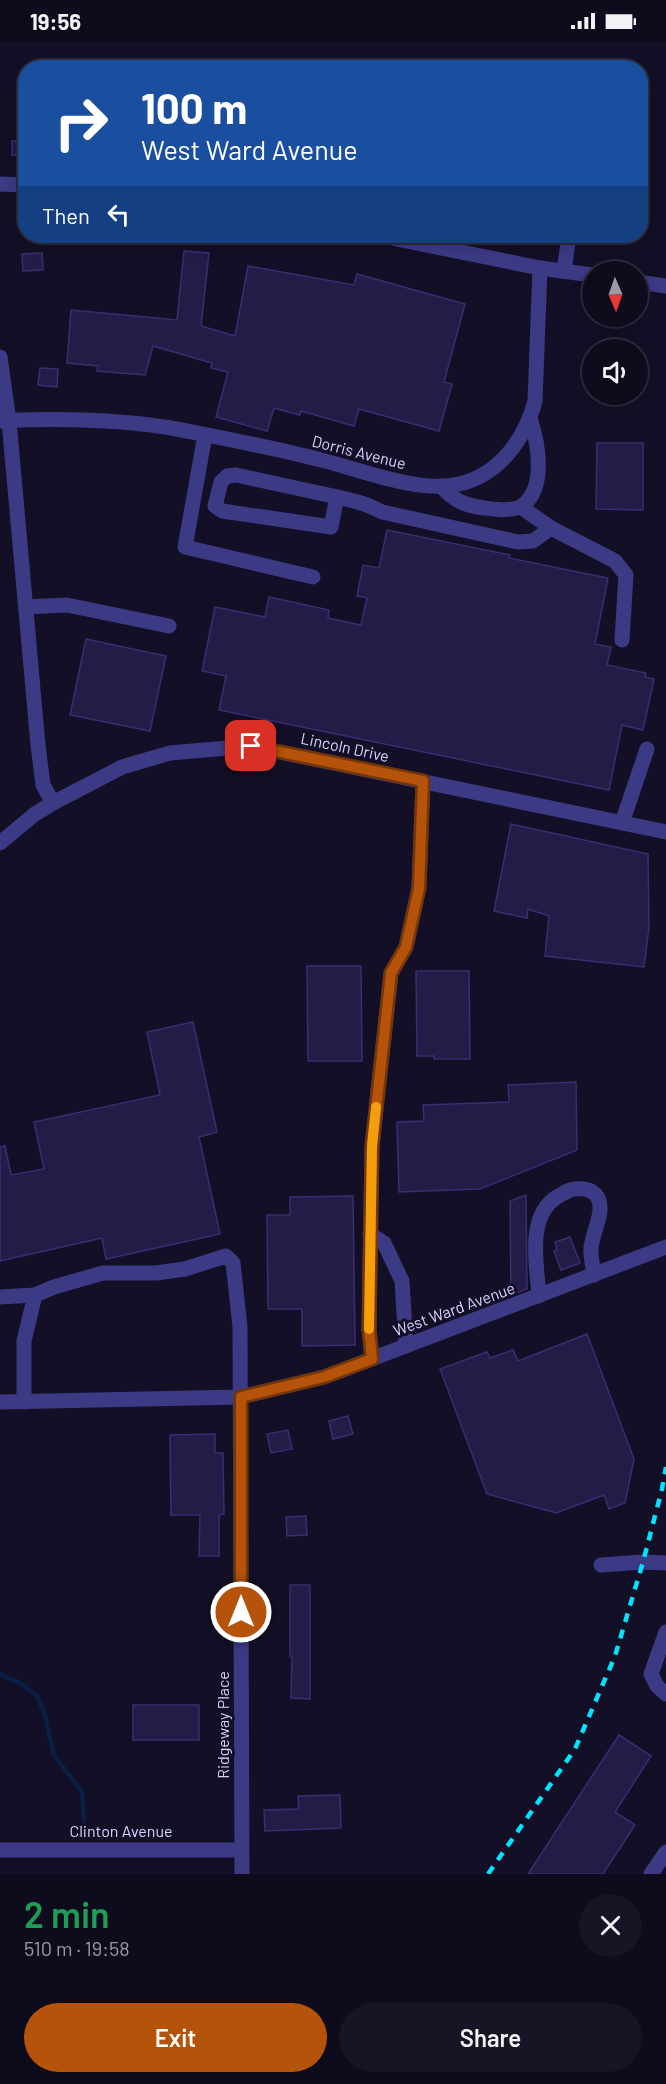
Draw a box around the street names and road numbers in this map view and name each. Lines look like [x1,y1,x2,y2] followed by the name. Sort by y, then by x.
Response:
[310,431,408,472] street label: Dorris Avenue
[299,728,391,765] street label: Lincoln Drive
[390,1278,517,1339] street label: West Ward Avenue
[213,1671,232,1779] street label: Ridgeway Place
[69,1821,173,1840] street label: Clinton Avenue

